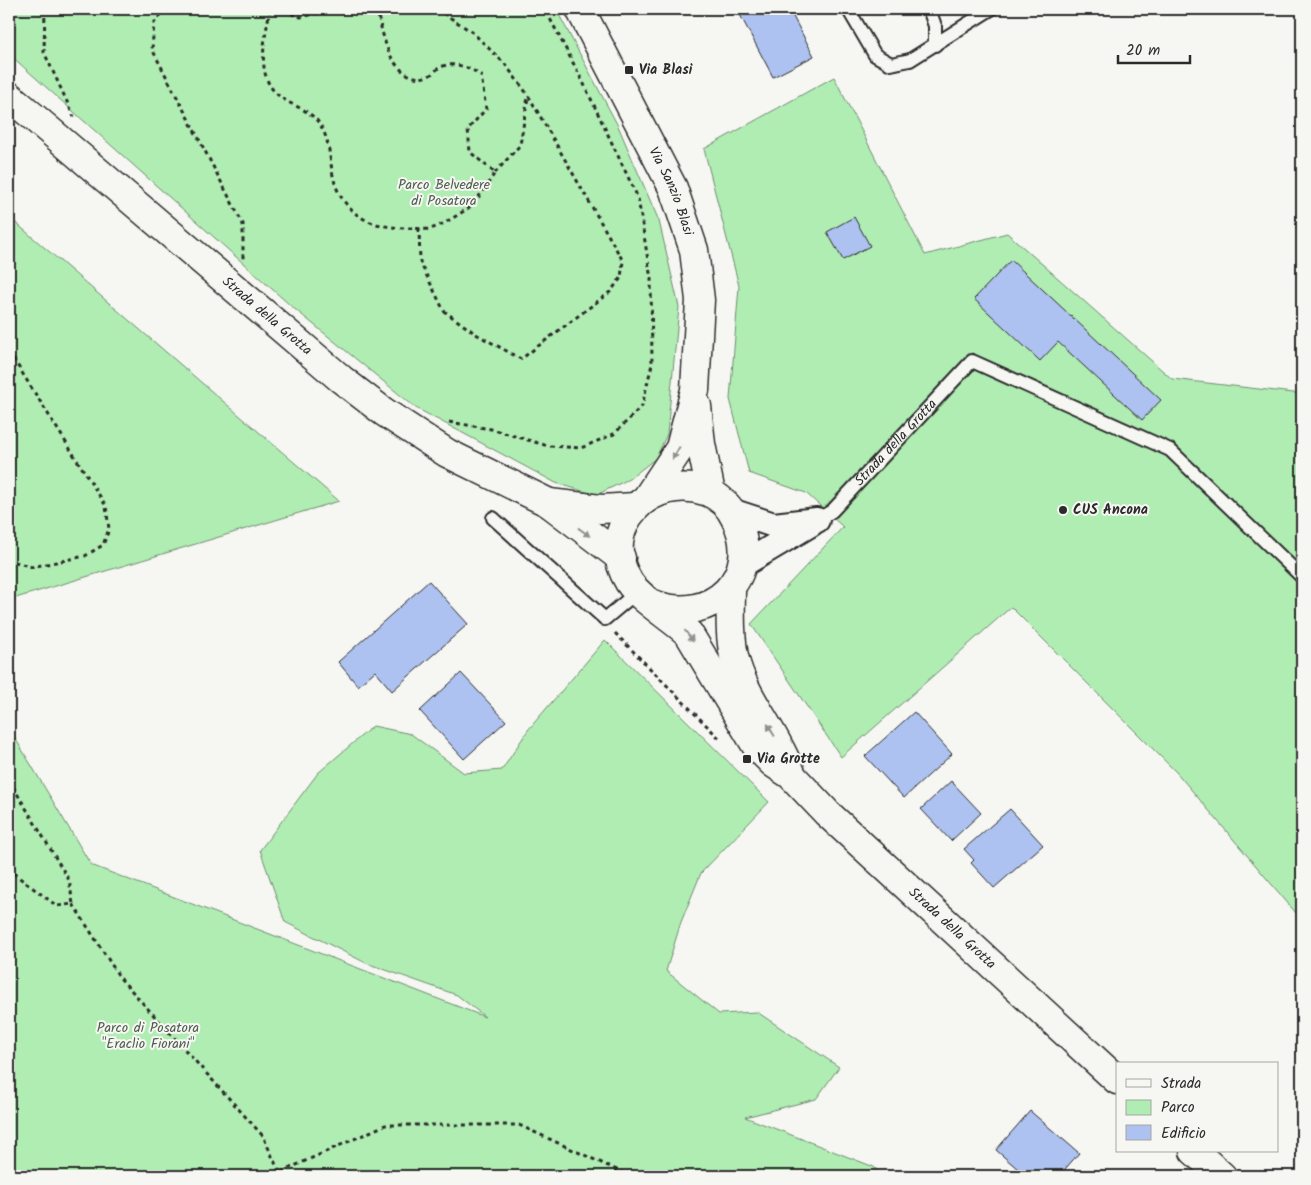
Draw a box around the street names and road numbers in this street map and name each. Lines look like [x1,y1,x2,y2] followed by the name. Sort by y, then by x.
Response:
[643,143,699,239] street label: Via Sanzio Blasi
[217,271,317,361] street label: Strada della Grotta
[849,394,942,491] street label: Strada della Grotta
[903,882,1001,974] street label: Strada della Grotta

